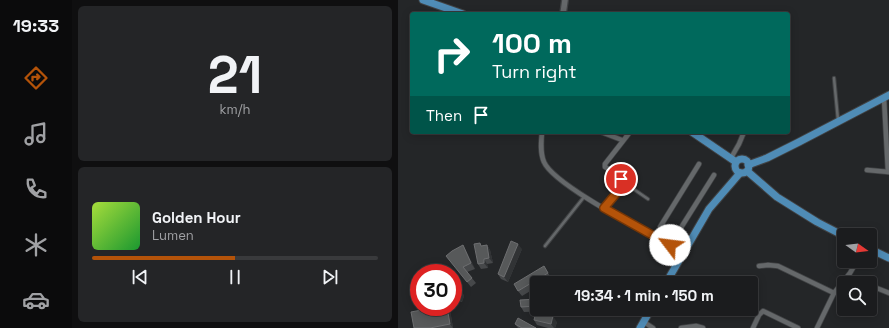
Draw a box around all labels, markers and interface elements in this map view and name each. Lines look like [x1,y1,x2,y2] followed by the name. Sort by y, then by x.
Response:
[13,14,59,37] text: 19:33
[492,25,572,61] text: 100 m
[426,28,478,80] icon: right
[208,42,262,108] text: 21
[492,60,576,83] text: Turn right
[22,64,50,92] icon: directions
[220,101,250,118] text: km/h
[470,104,492,126] icon: arrive
[426,106,462,125] text: Then
[22,120,50,148] icon: music
[604,162,638,196] pin
[610,168,632,190] icon: arrive
[22,175,50,203] icon: phone
[152,208,241,227] text: Golden Hour
[649,224,691,266] position arrow
[152,227,194,244] text: Lumen
[837,228,877,268] north arrow
[837,228,877,316] map controls
[22,231,50,259] icon: climate
[410,264,462,316] speed limit sign: 30
[129,266,151,288] icon: previous
[224,266,246,288] icon: pause
[319,266,341,288] icon: next
[837,276,877,316] button: search
[22,286,50,314] icon: car
[574,286,714,305] text: 19:34 · 1 min · 150 m

